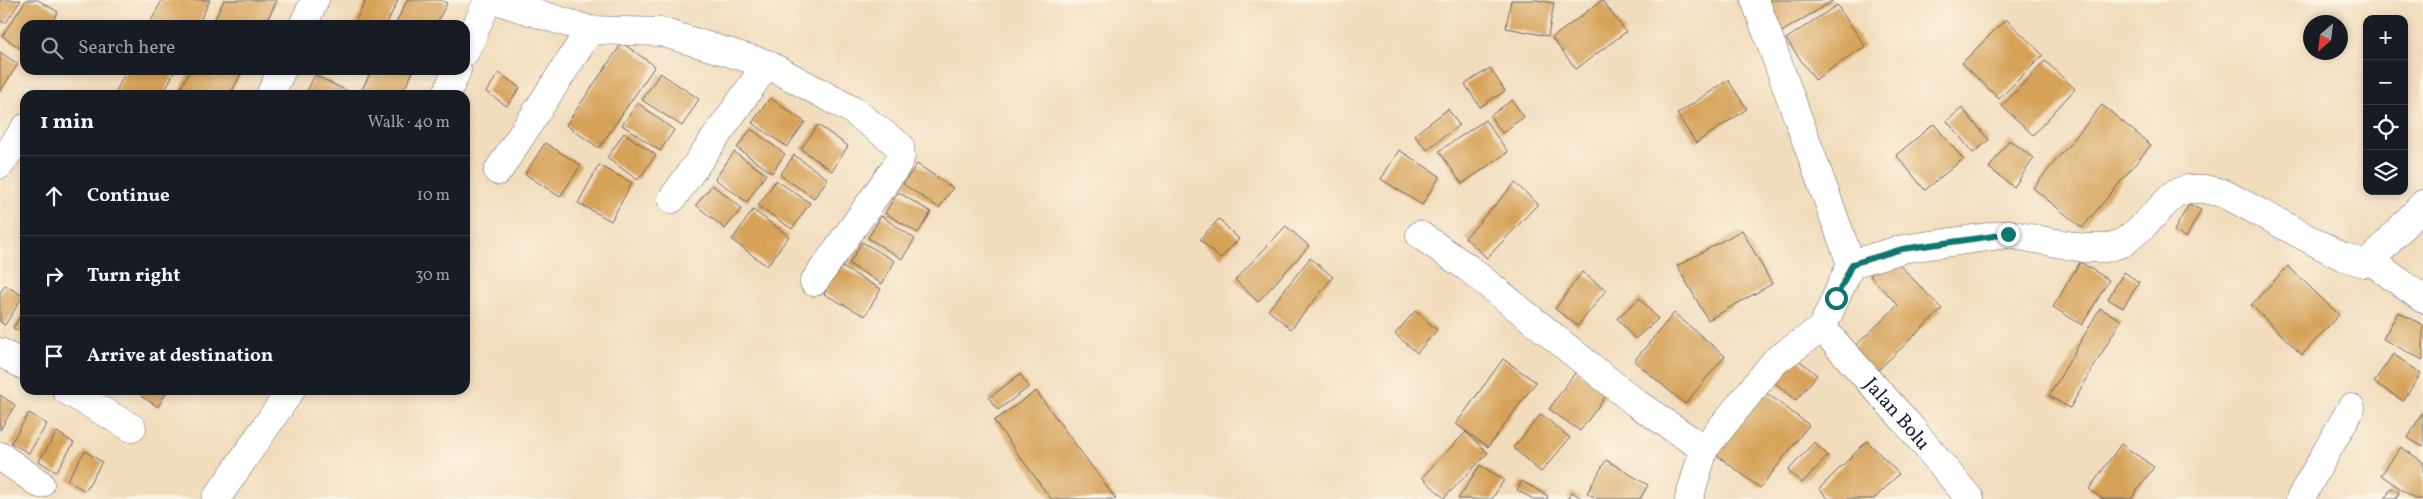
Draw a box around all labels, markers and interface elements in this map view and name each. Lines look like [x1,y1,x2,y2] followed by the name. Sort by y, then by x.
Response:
[2303,15,2348,60] north arrow
[2363,15,2408,195] map controls
[2363,15,2408,60] button: +
[20,20,470,75] search box
[38,34,66,62] icon: search
[78,35,175,61] text: Search here
[2363,60,2408,105] button: −
[2363,105,2408,150] button: locate
[40,108,94,137] text: 1 min
[368,112,450,134] text: Walk · 40 m
[2363,150,2408,195] button: layers
[40,182,68,210] icon: ahead
[87,183,170,209] text: Continue
[417,185,450,207] text: 10 m
[1997,223,2020,246] route end
[40,262,68,290] icon: right
[87,263,180,289] text: Turn right
[415,265,450,287] text: 30 m
[1825,287,1848,310] route start
[40,342,68,370] icon: arrive
[87,343,273,369] text: Arrive at destination
[1856,372,1936,457] street label: Jalan Bolu

